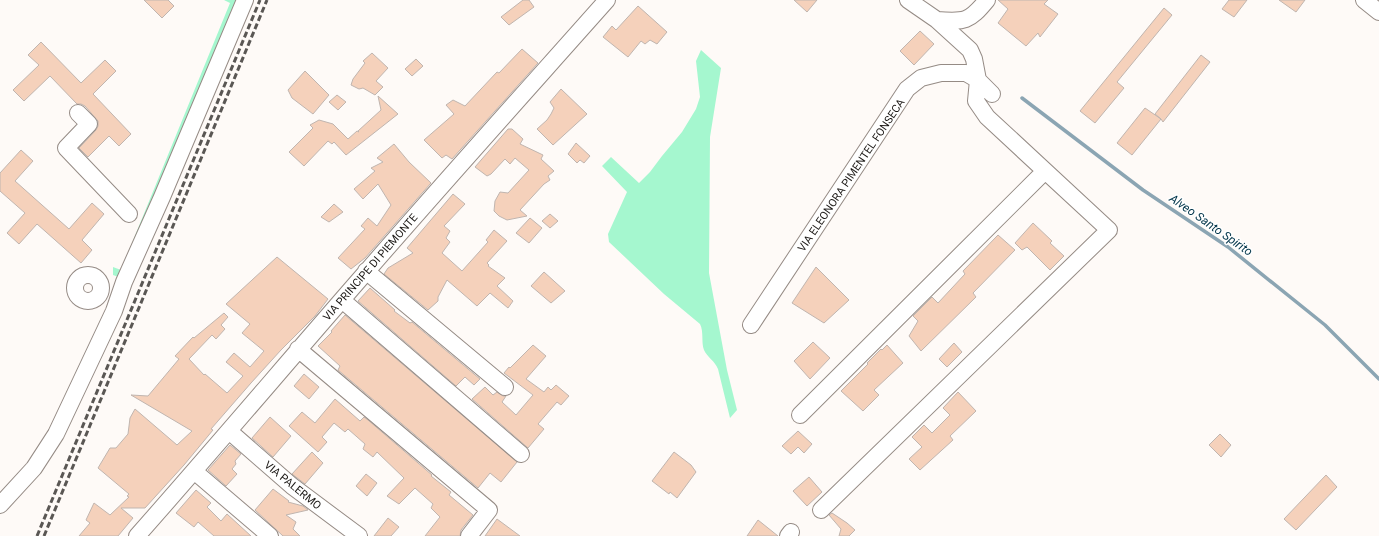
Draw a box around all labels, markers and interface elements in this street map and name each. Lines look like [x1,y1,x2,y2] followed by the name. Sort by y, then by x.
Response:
[795,96,908,254] street label: VIA ELEONORA PIMENTEL FONSECA
[1166,191,1255,259] water label: Alveo Santo Spirito
[320,211,420,323] street label: VIA PRINCIPE DI PIEMONTE
[262,458,324,512] street label: VIA PALERMO

